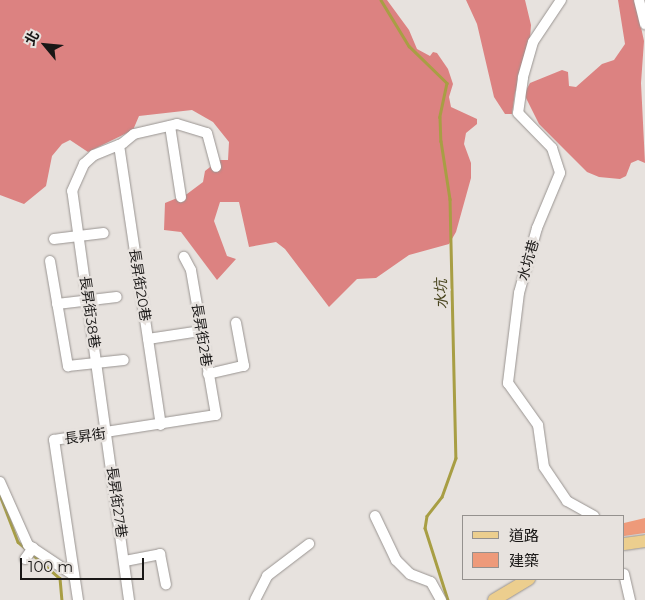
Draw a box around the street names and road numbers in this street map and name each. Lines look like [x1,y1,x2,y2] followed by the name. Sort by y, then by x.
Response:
[514,237,542,283] street label: 水坑巷
[126,248,154,322] street label: 長昇街20巷
[77,275,103,349] street label: 長昇街38巷
[189,302,215,368] street label: 長昇街2巷
[63,425,107,447] street label: 長昇街
[104,465,130,539] street label: 長昇街27巷

